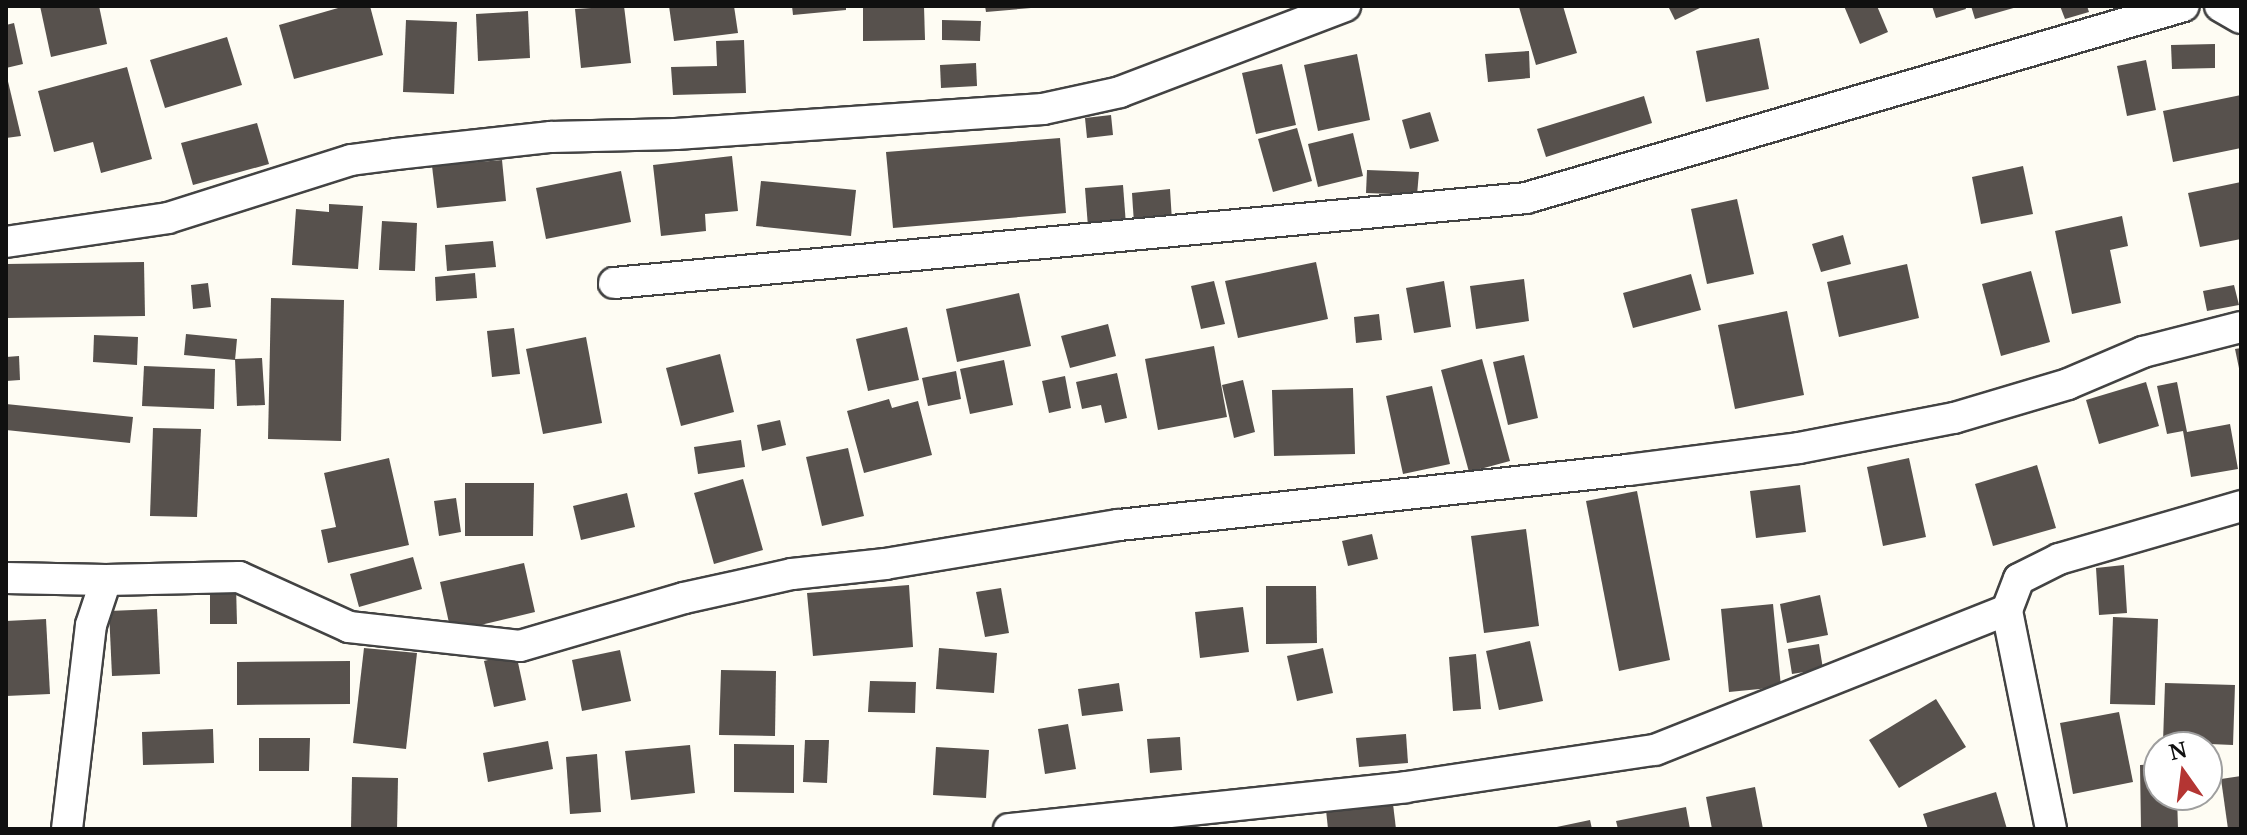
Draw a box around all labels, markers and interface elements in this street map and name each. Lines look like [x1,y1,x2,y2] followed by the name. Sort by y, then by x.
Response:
[2143,731,2223,811] north arrow
[2166,733,2190,766] text: N

